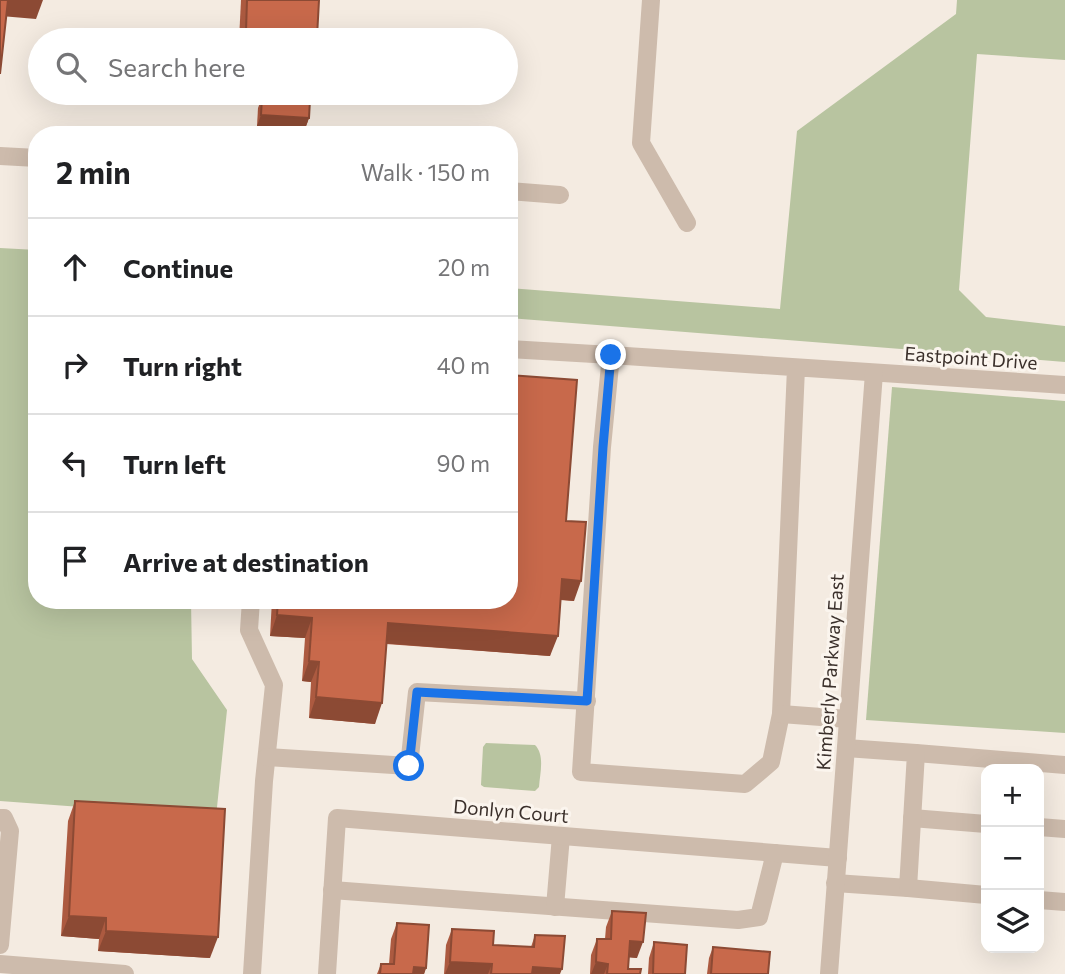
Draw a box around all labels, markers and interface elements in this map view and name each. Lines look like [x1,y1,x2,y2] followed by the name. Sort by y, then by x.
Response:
[28,28,518,105] search box
[52,48,90,86] icon: search
[108,51,246,82] text: Search here
[56,153,131,190] text: 2 min
[361,158,490,186] text: Walk · 150 m
[56,248,94,286] icon: ahead
[123,252,233,283] text: Continue
[438,253,490,281] text: 20 m
[595,339,626,370] route end
[904,341,1038,374] street label: Eastpoint Drive
[56,346,94,384] icon: right
[123,350,242,381] text: Turn right
[437,351,490,379] text: 40 m
[56,444,94,482] icon: left
[123,448,226,479] text: Turn left
[437,449,490,477] text: 90 m
[56,542,94,580] icon: arrive
[123,546,369,577] text: Arrive at destination
[811,573,848,771] street label: Kimberly Parkway East
[393,750,424,781] route start
[981,764,1044,953] map controls
[981,764,1044,827] button: +
[452,794,570,827] street label: Donlyn Court
[981,827,1044,890] button: −
[981,890,1044,953] button: layers

